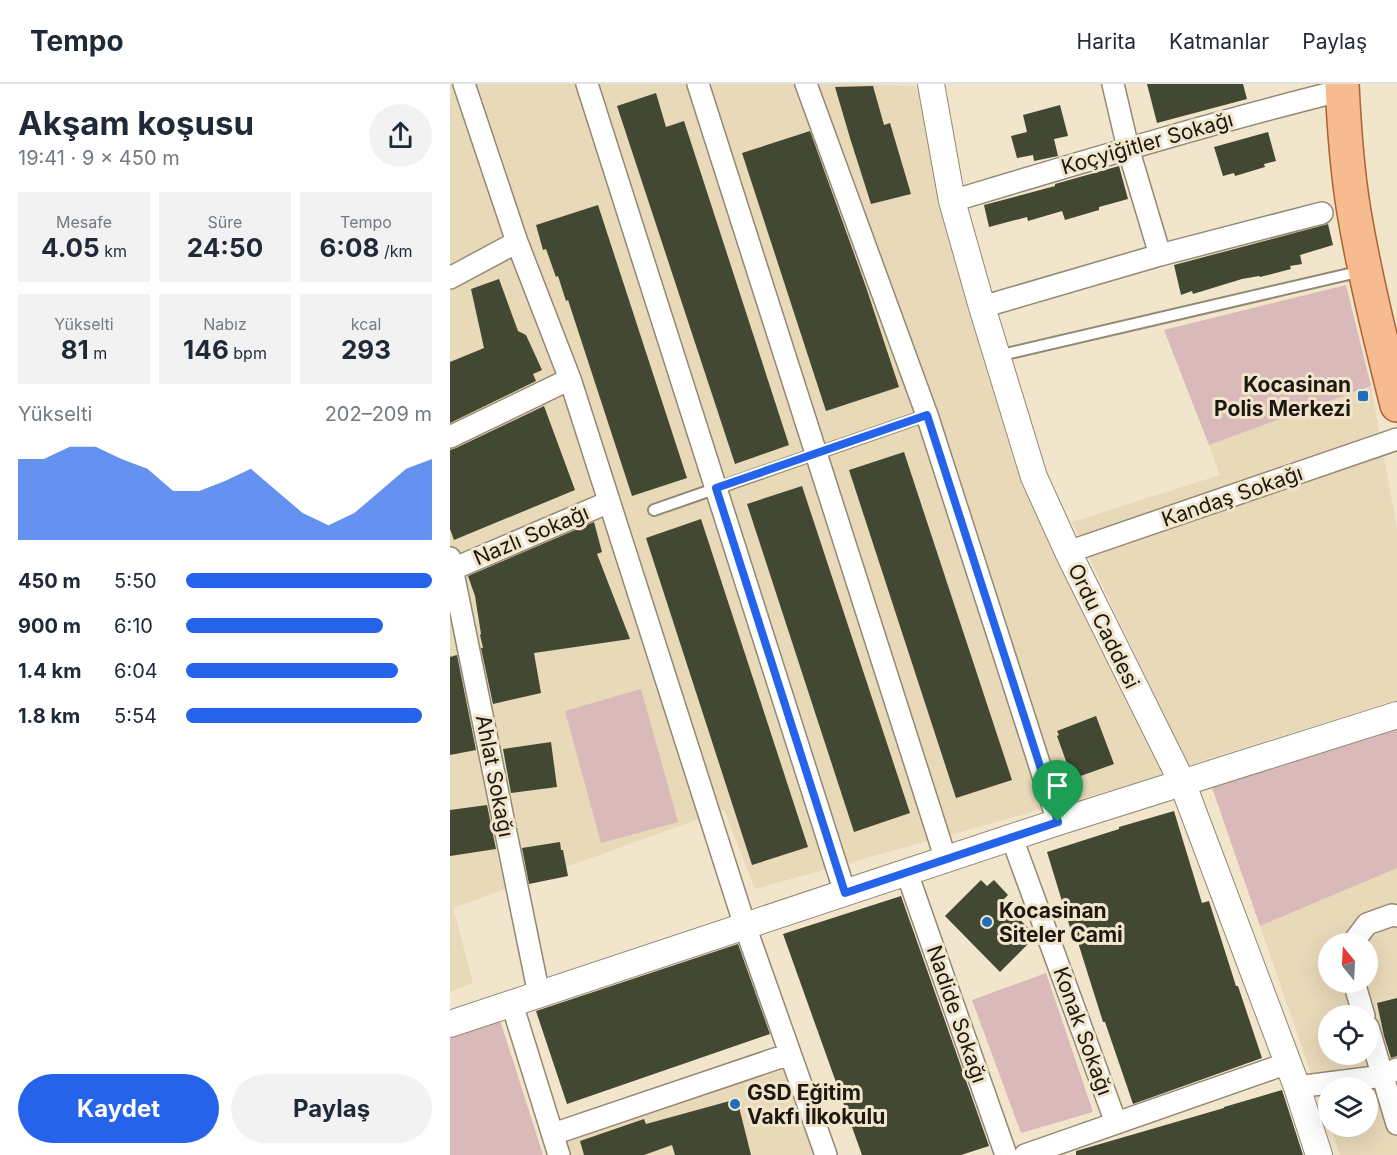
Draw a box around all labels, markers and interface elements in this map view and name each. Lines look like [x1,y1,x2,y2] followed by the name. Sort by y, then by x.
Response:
[30,24,124,58] text: Tempo
[1077,29,1136,54] text: Harita
[1169,29,1269,54] text: Katmanlar
[1302,29,1367,54] text: Paylaş
[18,103,254,143] text: Akşam koşusu
[369,104,432,167] button: share
[1058,106,1236,180] street label: Koçyiğitler Sokağı
[18,146,180,170] text: 19:41 · 9 × 450 m
[56,212,112,232] text: Mesafe
[208,212,242,232] text: Süre
[340,212,392,232] text: Tempo
[41,232,100,263] text: 4.05
[187,232,263,263] text: 24:50
[319,232,379,263] text: 6:08
[100,241,127,261] text: km
[379,241,413,261] text: /km
[54,314,114,334] text: Yükselti
[203,314,247,334] text: Nabız
[351,314,381,334] text: kcal
[61,334,89,365] text: 81
[183,334,229,365] text: 146
[341,334,391,365] text: 293
[89,343,107,363] text: m
[229,343,267,363] text: bpm
[1214,372,1351,421] place label: Kocasinan Polis Merkezi
[1356,389,1370,403] marker: Kocasinan Polis Merkezi
[18,402,92,426] text: Yükselti
[325,402,432,426] text: 202–209 m
[1158,460,1306,532] street label: Kandaş Sokağı
[470,500,592,570] street label: Nazlı Sokağı
[1063,559,1145,693] street label: Ordu Caddesi
[18,569,81,593] text: 450 m
[114,569,157,593] text: 5:50
[18,614,81,638] text: 900 m
[114,614,153,638] text: 6:10
[18,659,81,683] text: 1.4 km
[114,659,158,683] text: 6:04
[18,704,80,728] text: 1.8 km
[114,704,157,728] text: 5:54
[471,713,519,839] street label: Ahlat Sokağı
[1032,760,1083,822] pin
[1041,769,1074,802] icon: arrive
[999,898,1123,947] place label: Kocasinan Siteler Cami
[980,915,994,929] marker: Kocasinan Siteler Cami
[1318,933,1378,993] north arrow
[1318,933,1378,1137] map controls
[922,942,992,1086] street label: Nadide Sokağı
[1048,963,1118,1099] street label: Konak Sokağı
[1318,1005,1378,1065] button: locate
[18,1074,219,1143] button: Kaydet
[231,1074,432,1143] button: Paylaş
[1318,1077,1378,1137] button: layers
[747,1080,885,1129] place label: GSD Eğitim Vakfı İlkokulu
[728,1097,742,1111] marker: GSD Eğitim Vakfı İlkokulu

